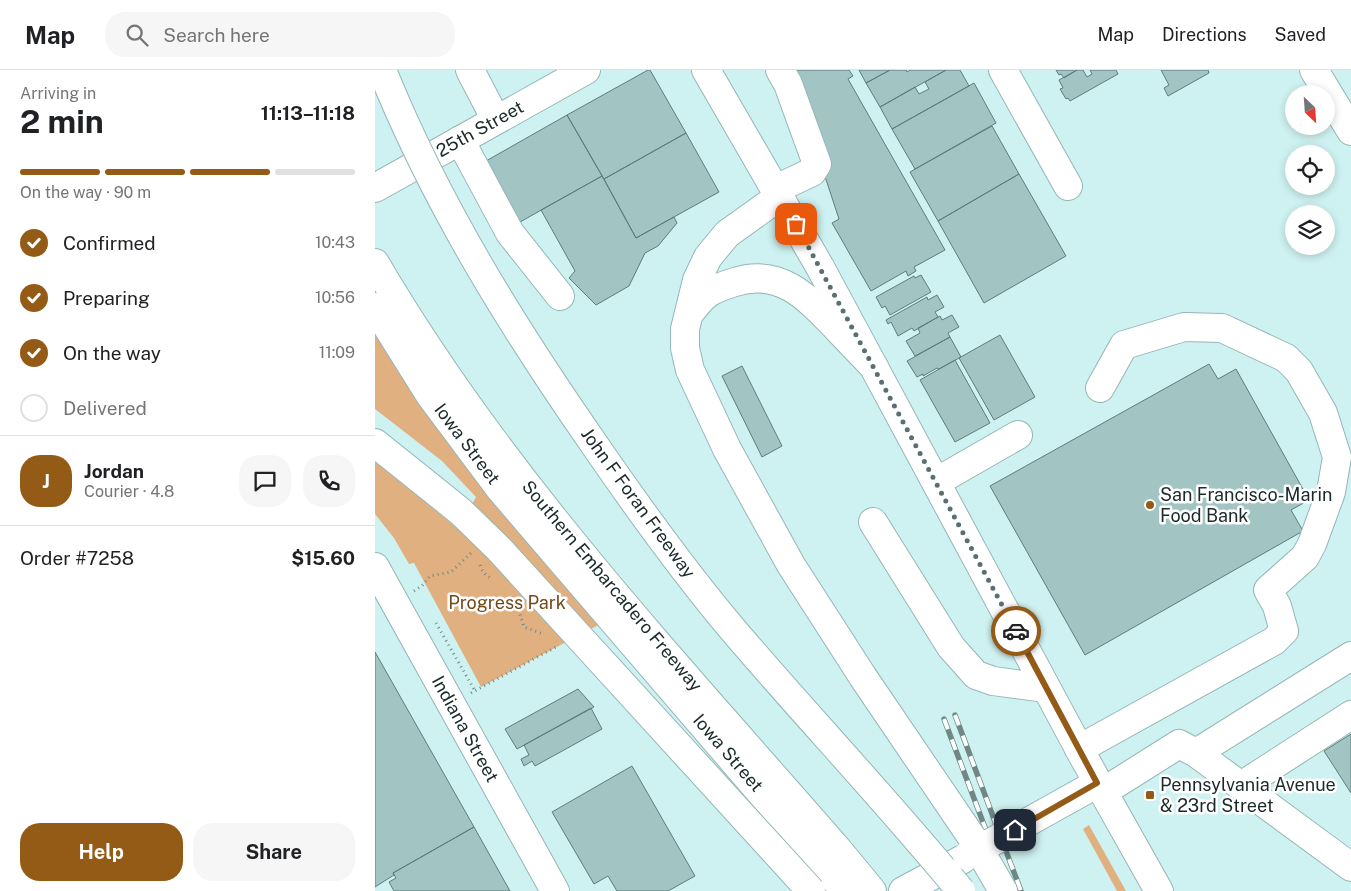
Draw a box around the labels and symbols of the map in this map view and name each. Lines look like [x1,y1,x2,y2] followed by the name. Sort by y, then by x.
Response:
[1285,85,1335,135] north arrow
[432,96,527,161] street label: 25th Street
[775,203,817,245] pin
[430,399,505,488] street label: Iowa Street
[577,424,700,582] street label: John F Foran Freeway
[518,476,707,696] street label: Southern Embarcadero Freeway
[1160,484,1332,526] place label: San Francisco-Marin Food Bank
[1144,499,1156,511] marker: San Francisco-Marin Food Bank
[448,592,566,613] park label: Progress Park
[991,606,1041,656] courier
[428,672,503,785] street label: Indiana Street
[689,710,768,796] street label: Iowa Street
[1160,774,1336,816] place label: Pennsylvania Avenue & 23rd Street
[1144,789,1156,801] marker: Pennsylvania Avenue & 23rd Street
[994,809,1036,851] pin

